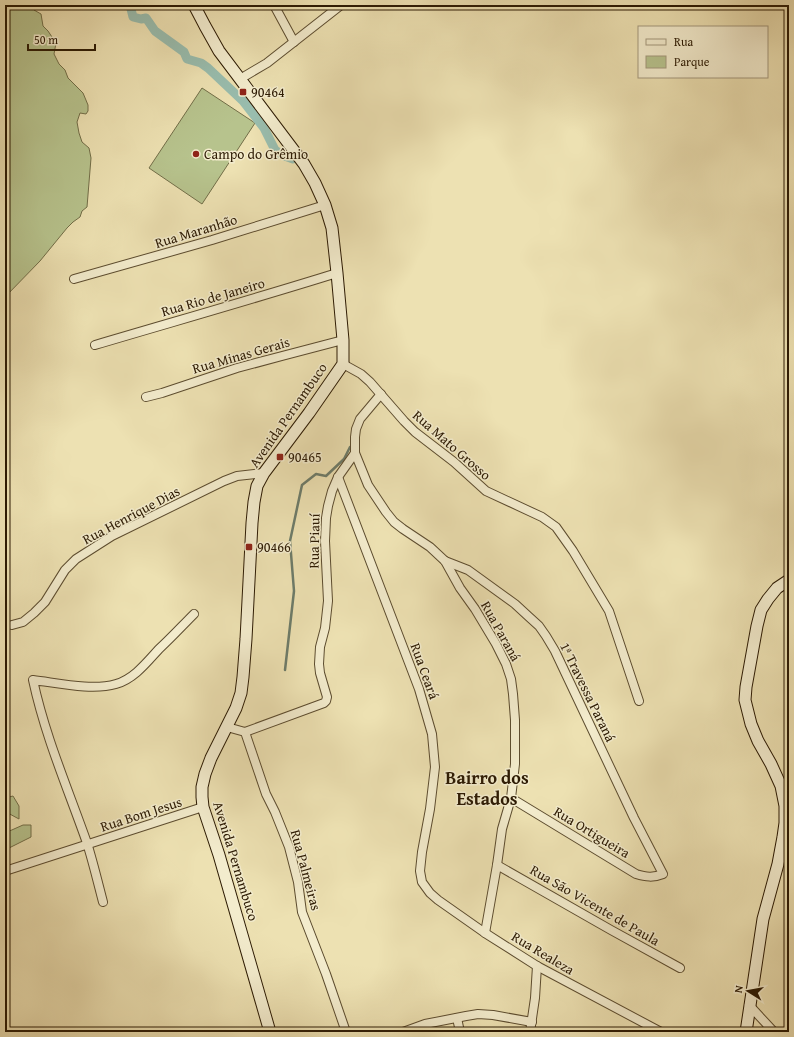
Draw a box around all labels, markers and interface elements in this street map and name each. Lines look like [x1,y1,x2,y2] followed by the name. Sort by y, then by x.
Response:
[28,26,95,52] scale bar
[638,26,768,78] legend
[34,31,58,48] text: 50 m
[674,33,693,50] text: Rua
[674,53,710,70] text: Parque
[251,82,285,102] place label: 90464
[238,87,248,97] marker: 90464
[204,144,308,164] place label: Campo do Grêmio
[191,149,201,159] marker: Campo do Grêmio
[152,209,240,253] street label: Rua Maranhão
[159,273,267,321] street label: Rua Rio de Janeiro
[190,332,292,378] street label: Rua Minas Gerais
[244,359,332,471] street label: Avenida Pernambuco
[409,405,495,485] street label: Rua Mato Grosso
[288,447,322,467] place label: 90465
[275,452,285,462] marker: 90465
[79,481,183,549] street label: Rua Henrique Dias
[304,512,324,569] street label: Rua Piauí
[257,537,291,557] place label: 90466
[244,542,254,552] marker: 90466
[476,597,526,665] street label: Rua Paraná
[555,639,621,745] street label: 1ª Travessa Paraná
[406,640,445,702] street label: Rua Ceará
[445,764,529,812] district label: Bairro dos Estados
[98,791,184,837] street label: Rua Bom Jesus
[208,799,264,923] street label: Avenida Pernambuco
[550,801,634,863] street label: Rua Ortigueira
[286,827,326,913] street label: Rua Palmeiras
[526,860,664,951] street label: Rua São Vicente de Paula
[508,926,578,980] street label: Rua Realeza
[728,971,768,1011] north arrow
[730,983,747,994] text: N

